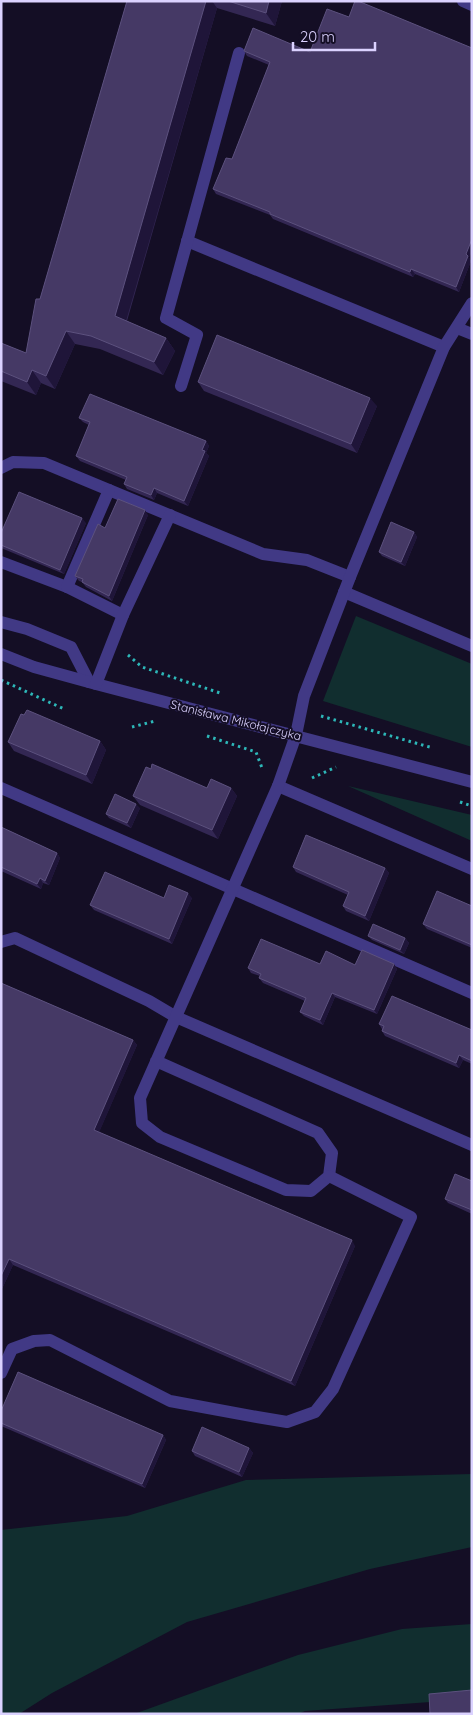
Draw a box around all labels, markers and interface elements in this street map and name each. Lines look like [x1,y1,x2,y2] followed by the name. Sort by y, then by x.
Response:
[293,20,376,52] scale bar
[300,27,335,46] text: 20 m
[169,696,303,744] street label: Stanisława Mikołajczyka

